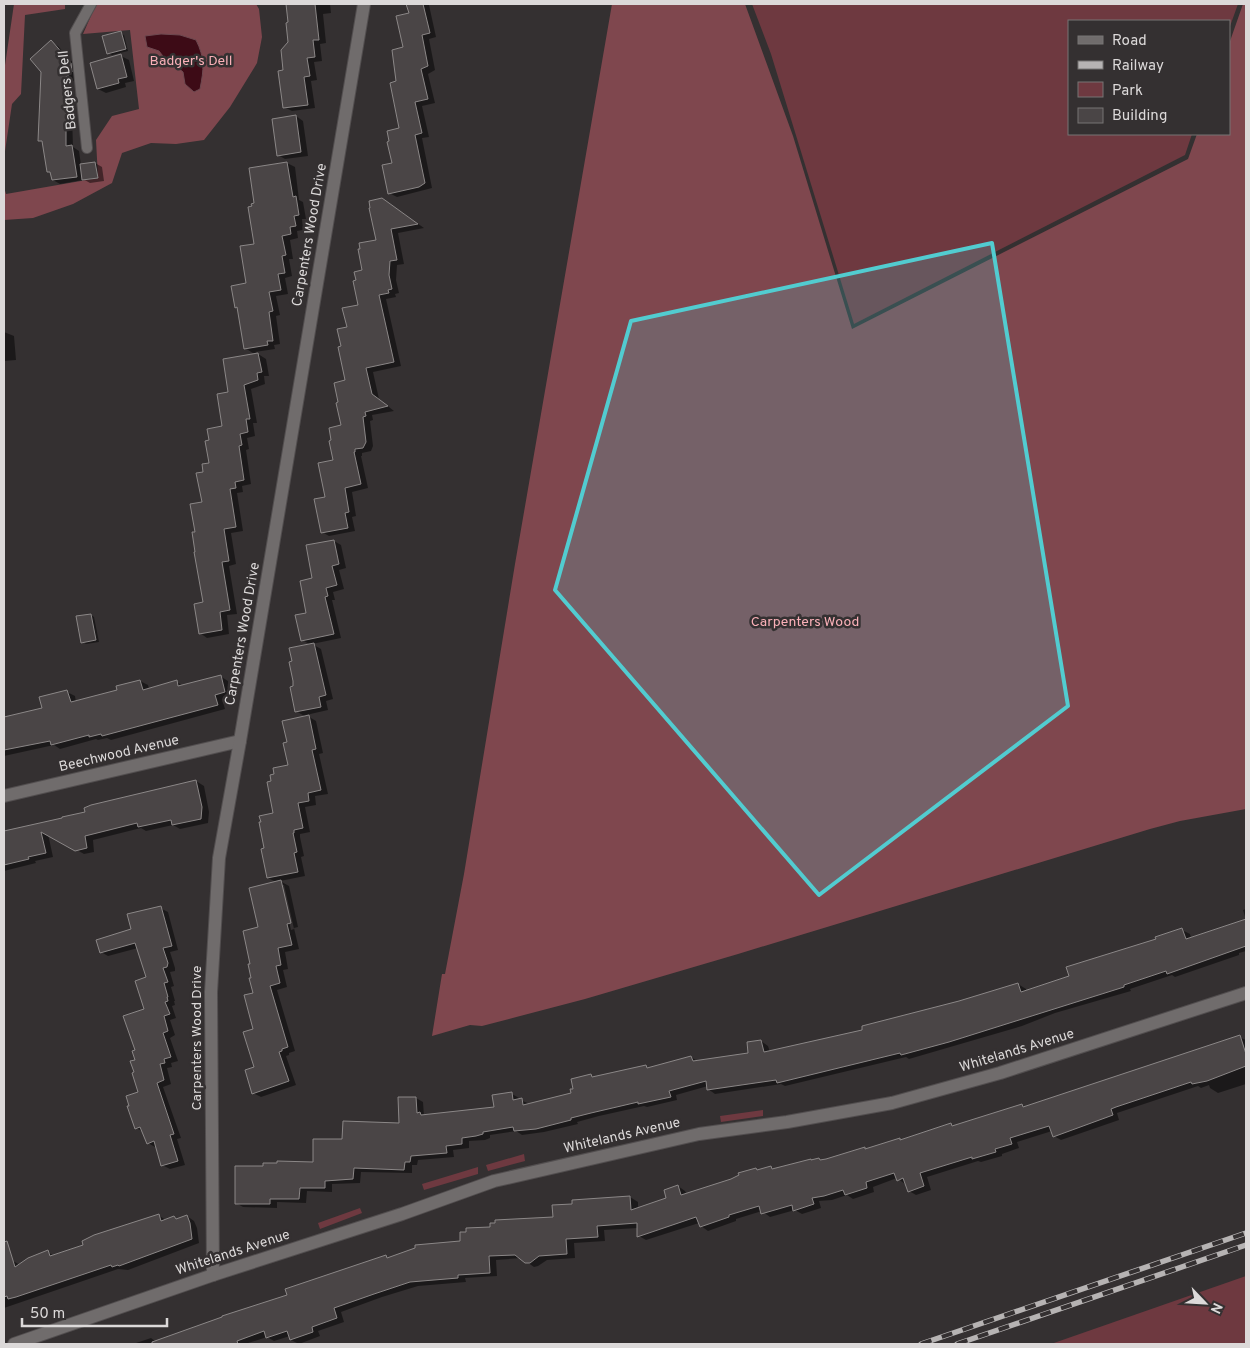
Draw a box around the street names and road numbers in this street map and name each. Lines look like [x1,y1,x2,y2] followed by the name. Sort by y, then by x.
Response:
[55,49,81,131] street label: Badgers Dell
[289,162,331,308] street label: Carpenters Wood Drive
[222,561,264,707] street label: Carpenters Wood Drive
[57,732,181,776] street label: Beechwood Avenue
[189,965,206,1111] street label: Carpenters Wood Drive
[958,1025,1076,1077] street label: Whitelands Avenue
[562,1114,682,1158] street label: Whitelands Avenue
[174,1227,292,1279] street label: Whitelands Avenue

